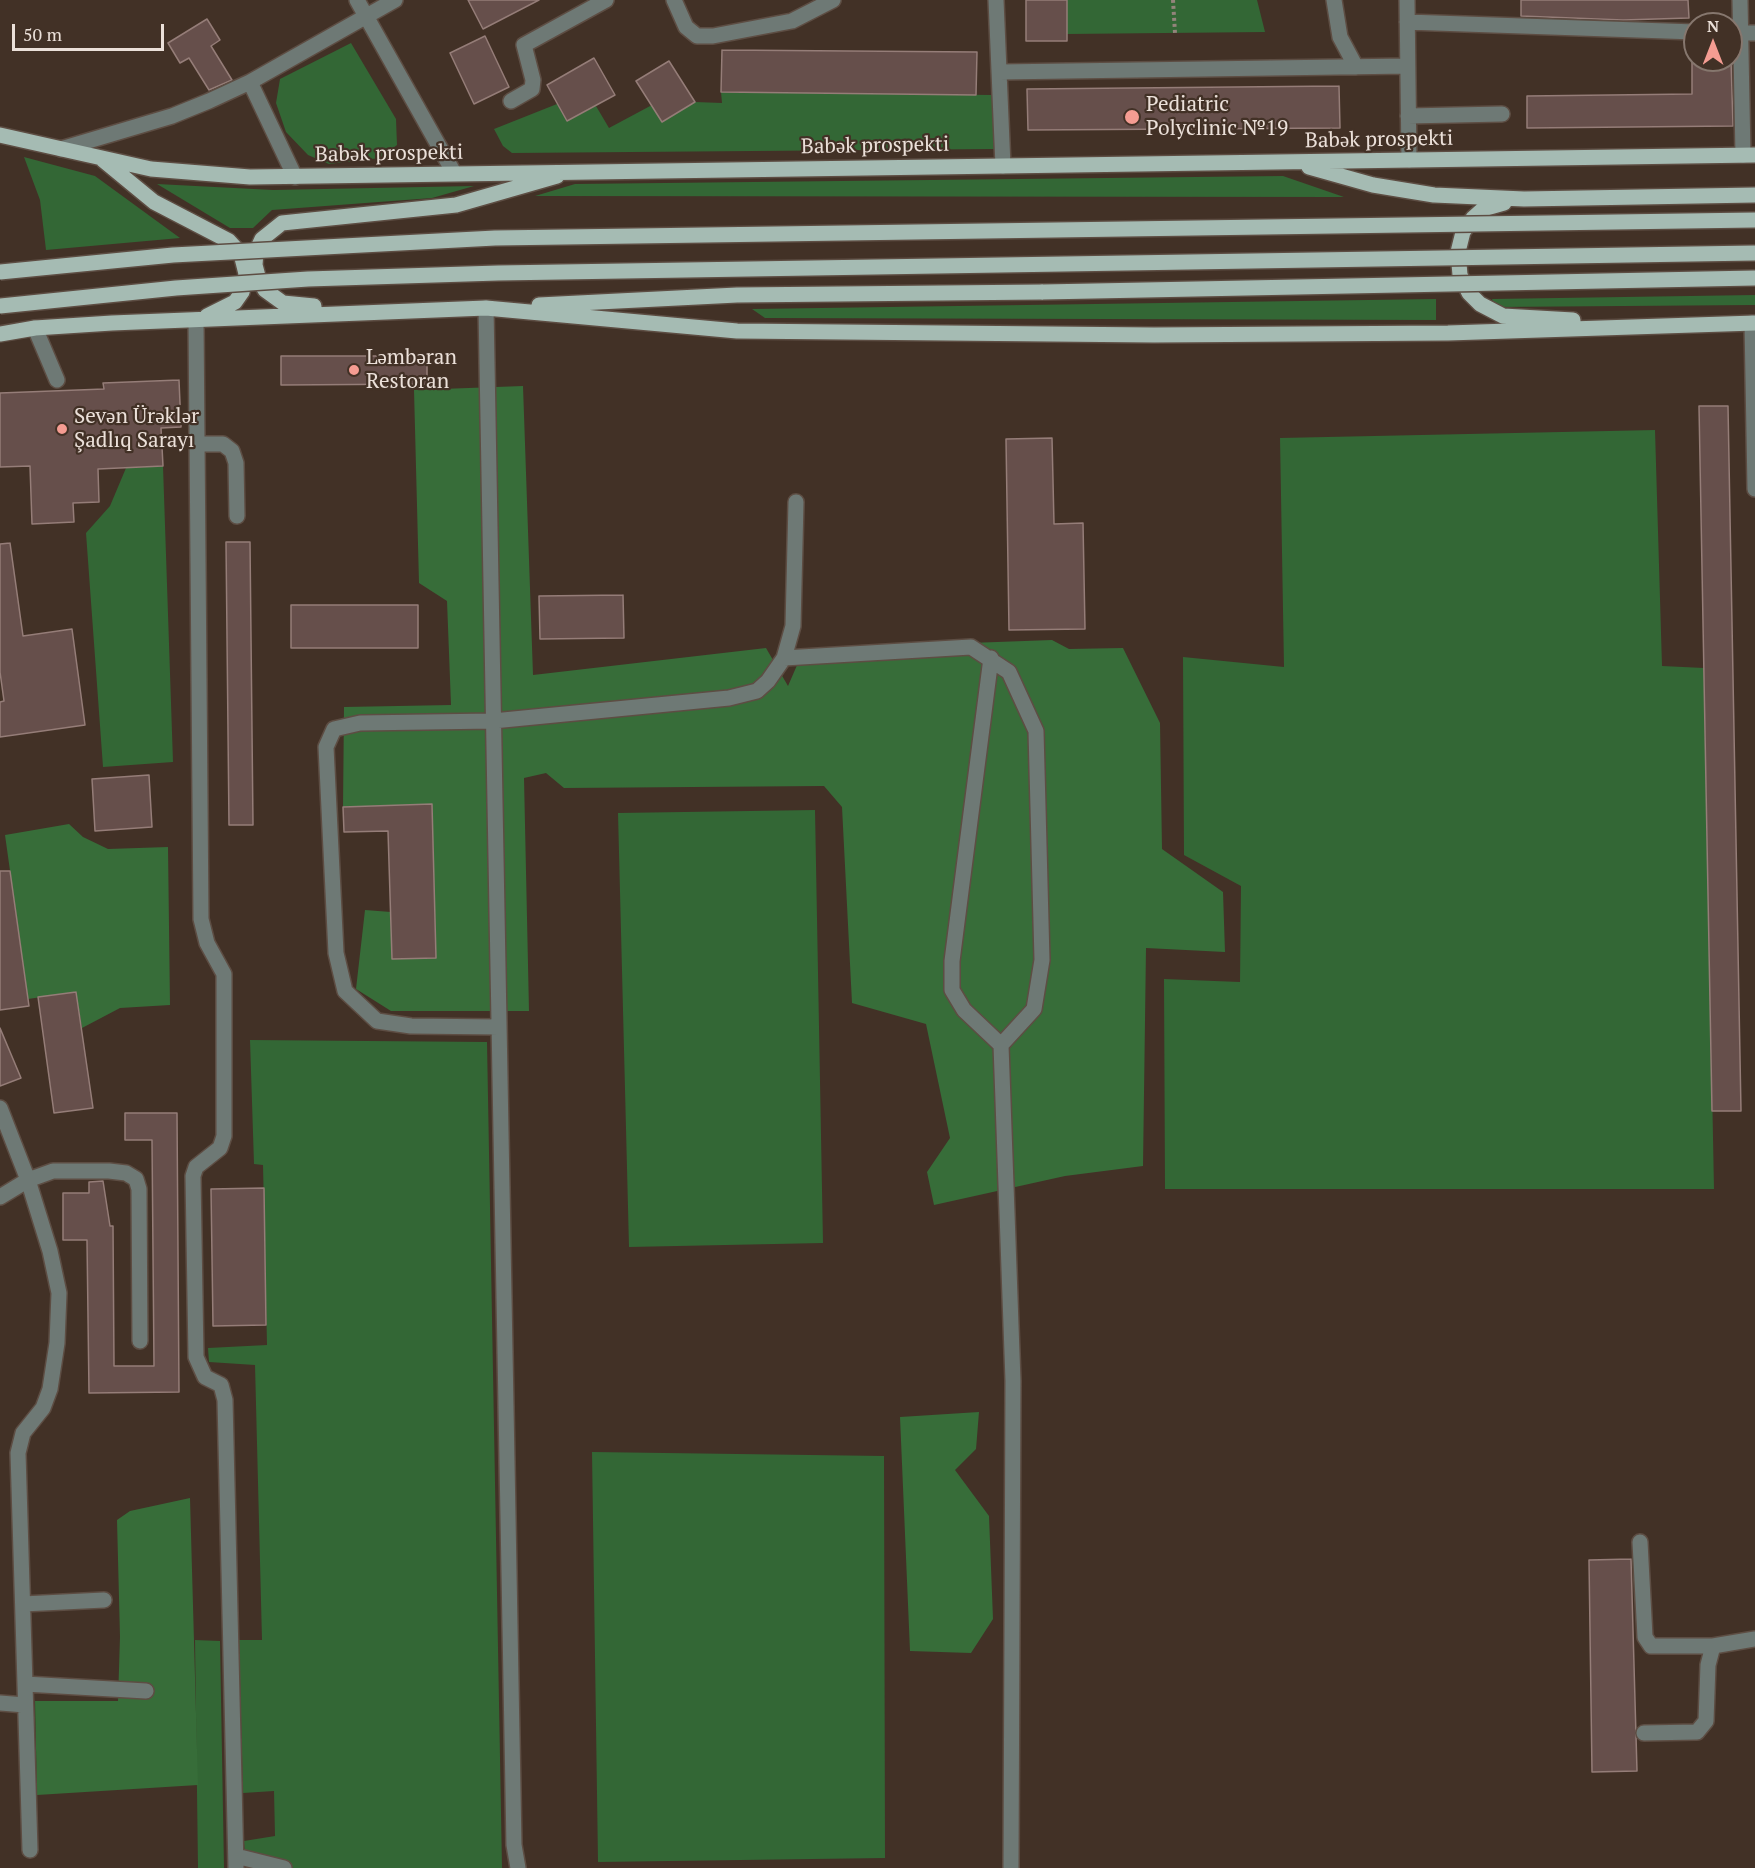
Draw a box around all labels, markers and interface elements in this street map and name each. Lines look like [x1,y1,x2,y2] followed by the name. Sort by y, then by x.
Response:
[15,12,166,50] scale bar
[1683,12,1743,72] north arrow
[1707,15,1719,37] text: N
[23,22,62,46] text: 50 m
[1146,92,1288,142] place label: Pediatric Polyclinic №19
[1123,108,1141,126] marker: Pediatric Polyclinic №19
[1305,126,1453,154] street label: Babək prospekti
[801,132,949,160] street label: Babək prospekti
[315,140,463,168] street label: Babək prospekti
[366,345,457,395] place label: Ləmbəran Restoran
[347,363,361,377] marker: Ləmbəran Restoran
[74,404,199,454] place label: Sevən Ürəklər Şadlıq Sarayı
[55,422,69,436] marker: Sevən Ürəklər Şadlıq Sarayı

